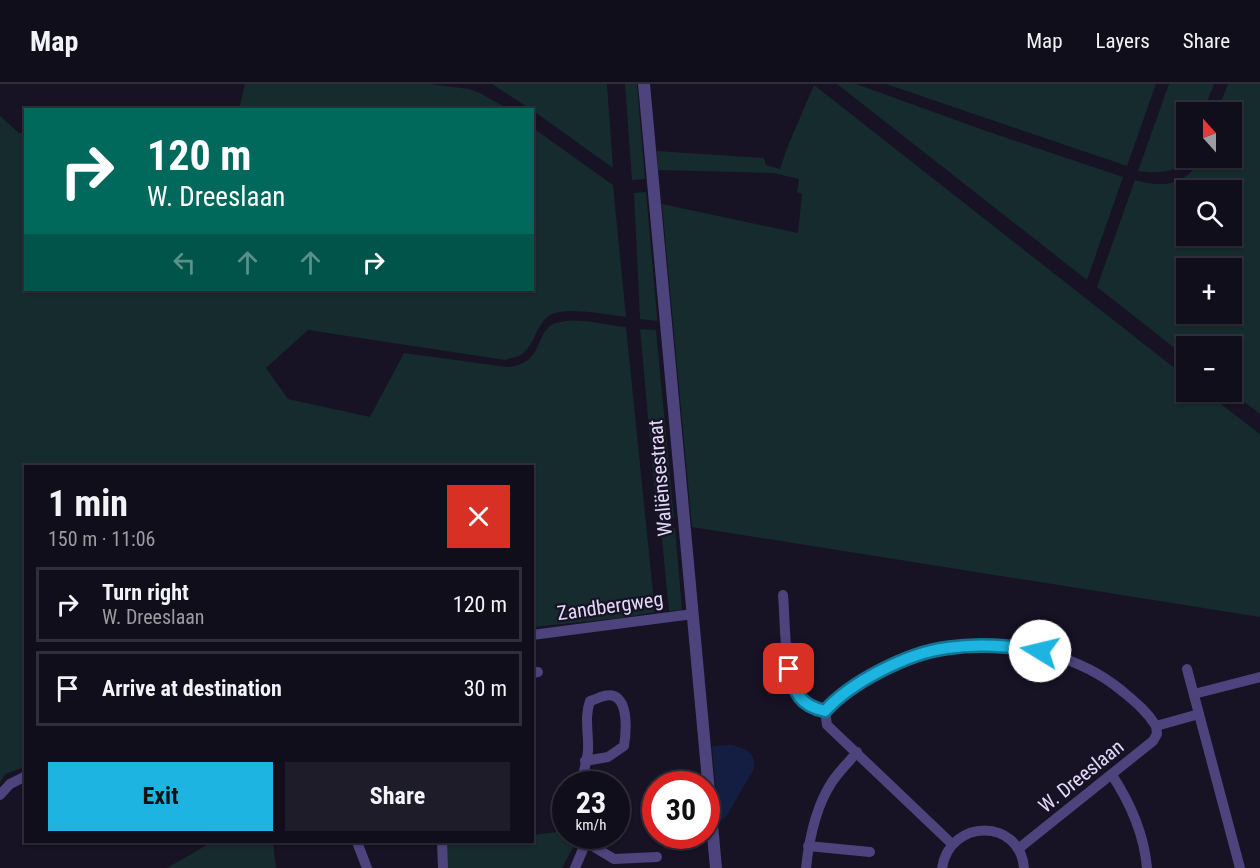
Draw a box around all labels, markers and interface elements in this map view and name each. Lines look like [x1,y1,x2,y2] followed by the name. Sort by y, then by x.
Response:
[30,25,78,58] text: Map
[1026,29,1063,53] text: Map
[1096,29,1150,53] text: Layers
[1183,29,1230,53] text: Share
[1176,102,1242,168] north arrow
[1176,102,1242,402] map controls
[147,131,252,180] text: 120 m
[48,132,126,210] icon: right
[1176,180,1242,246] button: search
[147,181,285,213] text: W. Dreeslaan
[168,246,201,279] icon: left
[231,246,264,279] icon: ahead
[294,246,327,279] icon: ahead
[357,246,390,279] icon: right
[1176,258,1242,324] button: +
[1176,336,1242,402] button: −
[643,419,677,537] street label: Waliënsestraat
[48,483,128,525] text: 1 min
[447,485,510,548] button: close
[48,527,155,551] text: 150 m · 11:06
[102,580,189,605] text: Turn right
[555,587,665,625] street label: Zandbergweg
[51,588,84,621] icon: right
[453,592,507,617] text: 120 m
[102,605,205,629] text: W. Dreeslaan
[1008,619,1072,683] position arrow
[763,643,814,694] pin
[772,652,805,685] icon: arrive
[51,672,84,705] icon: arrive
[102,676,282,701] text: Arrive at destination
[464,676,507,701] text: 30 m
[1034,734,1128,818] street label: W. Dreeslaan
[48,762,273,831] button: Exit
[285,762,510,831] button: Share
[642,771,720,849] speed limit sign: 30
[576,785,606,820] text: 23
[576,816,606,834] text: km/h

